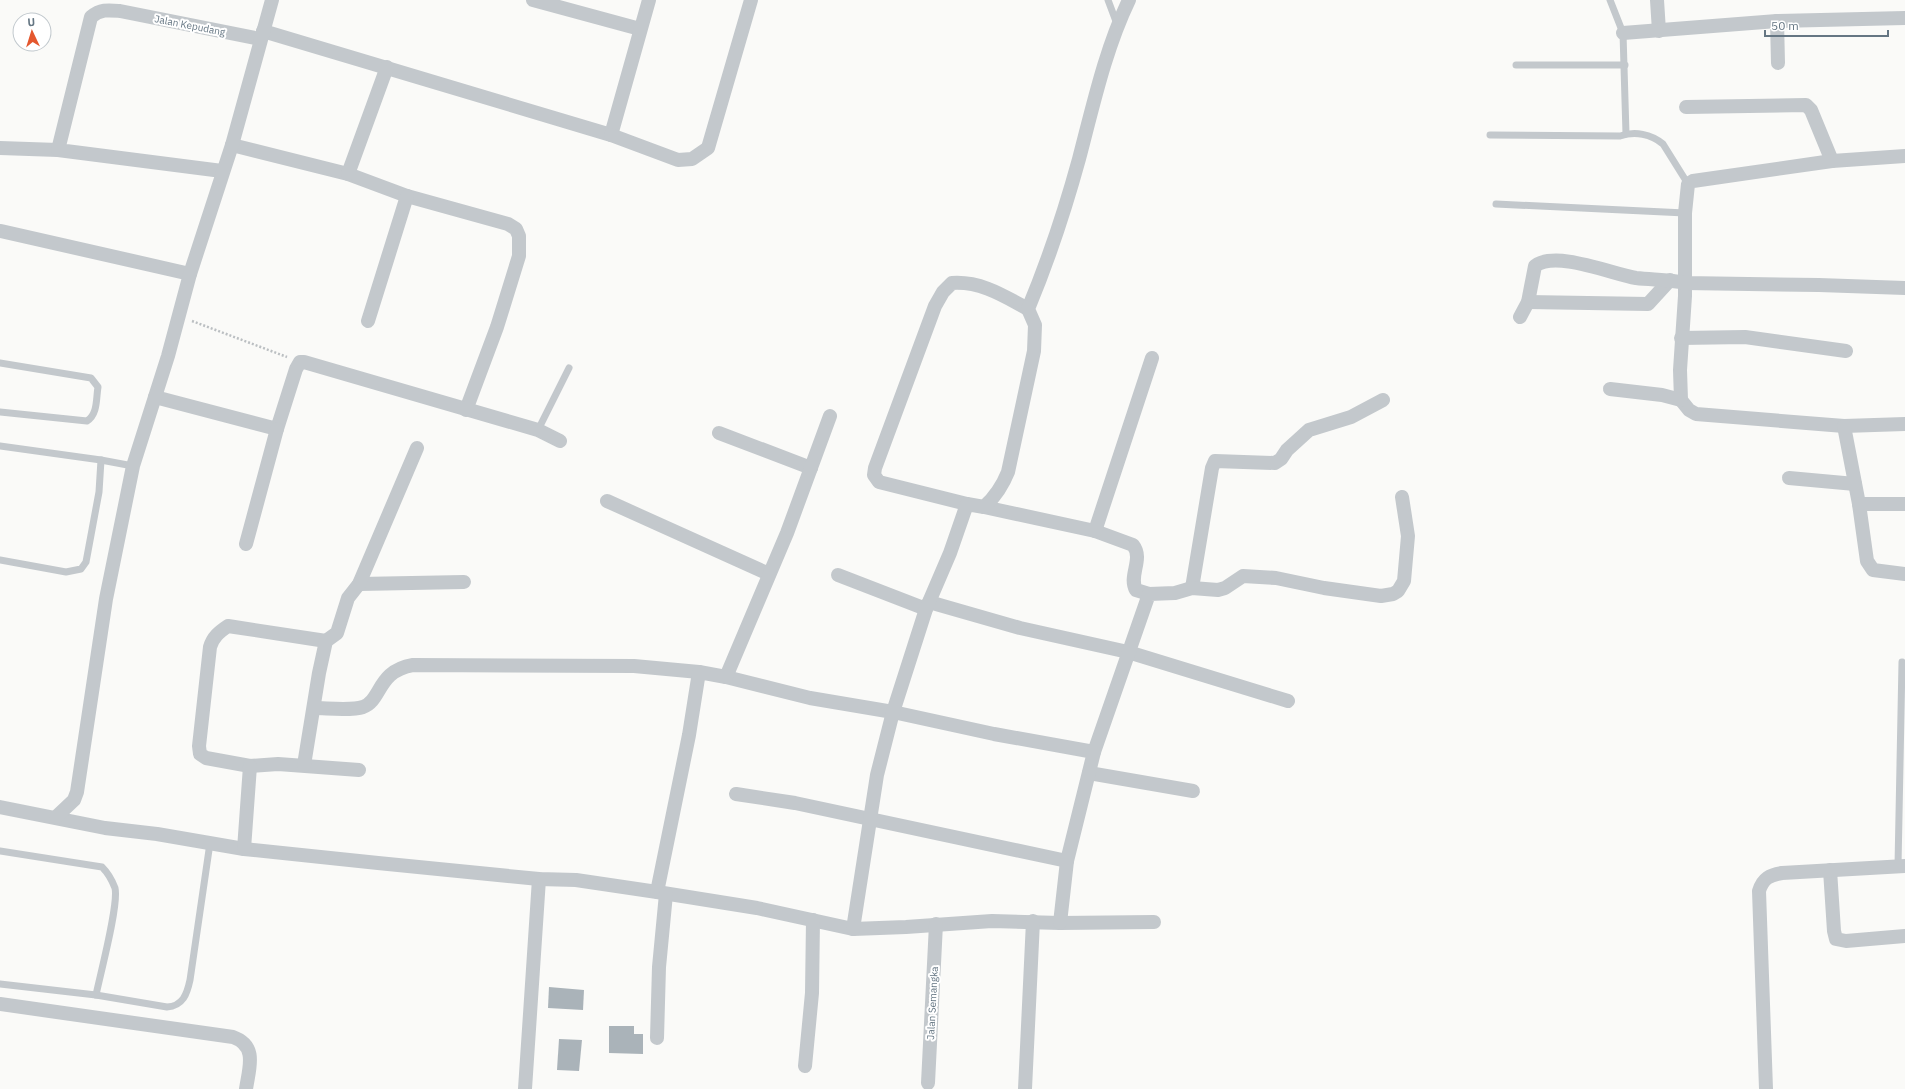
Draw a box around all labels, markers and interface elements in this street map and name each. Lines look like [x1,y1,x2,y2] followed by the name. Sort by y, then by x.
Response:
[12,12,52,52] north arrow
[153,12,227,39] street label: Jalan Kepudang
[1765,12,1888,38] scale bar
[27,15,36,29] text: U
[1771,18,1799,33] text: 50 m
[924,965,941,1040] street label: Jalan Semangka

